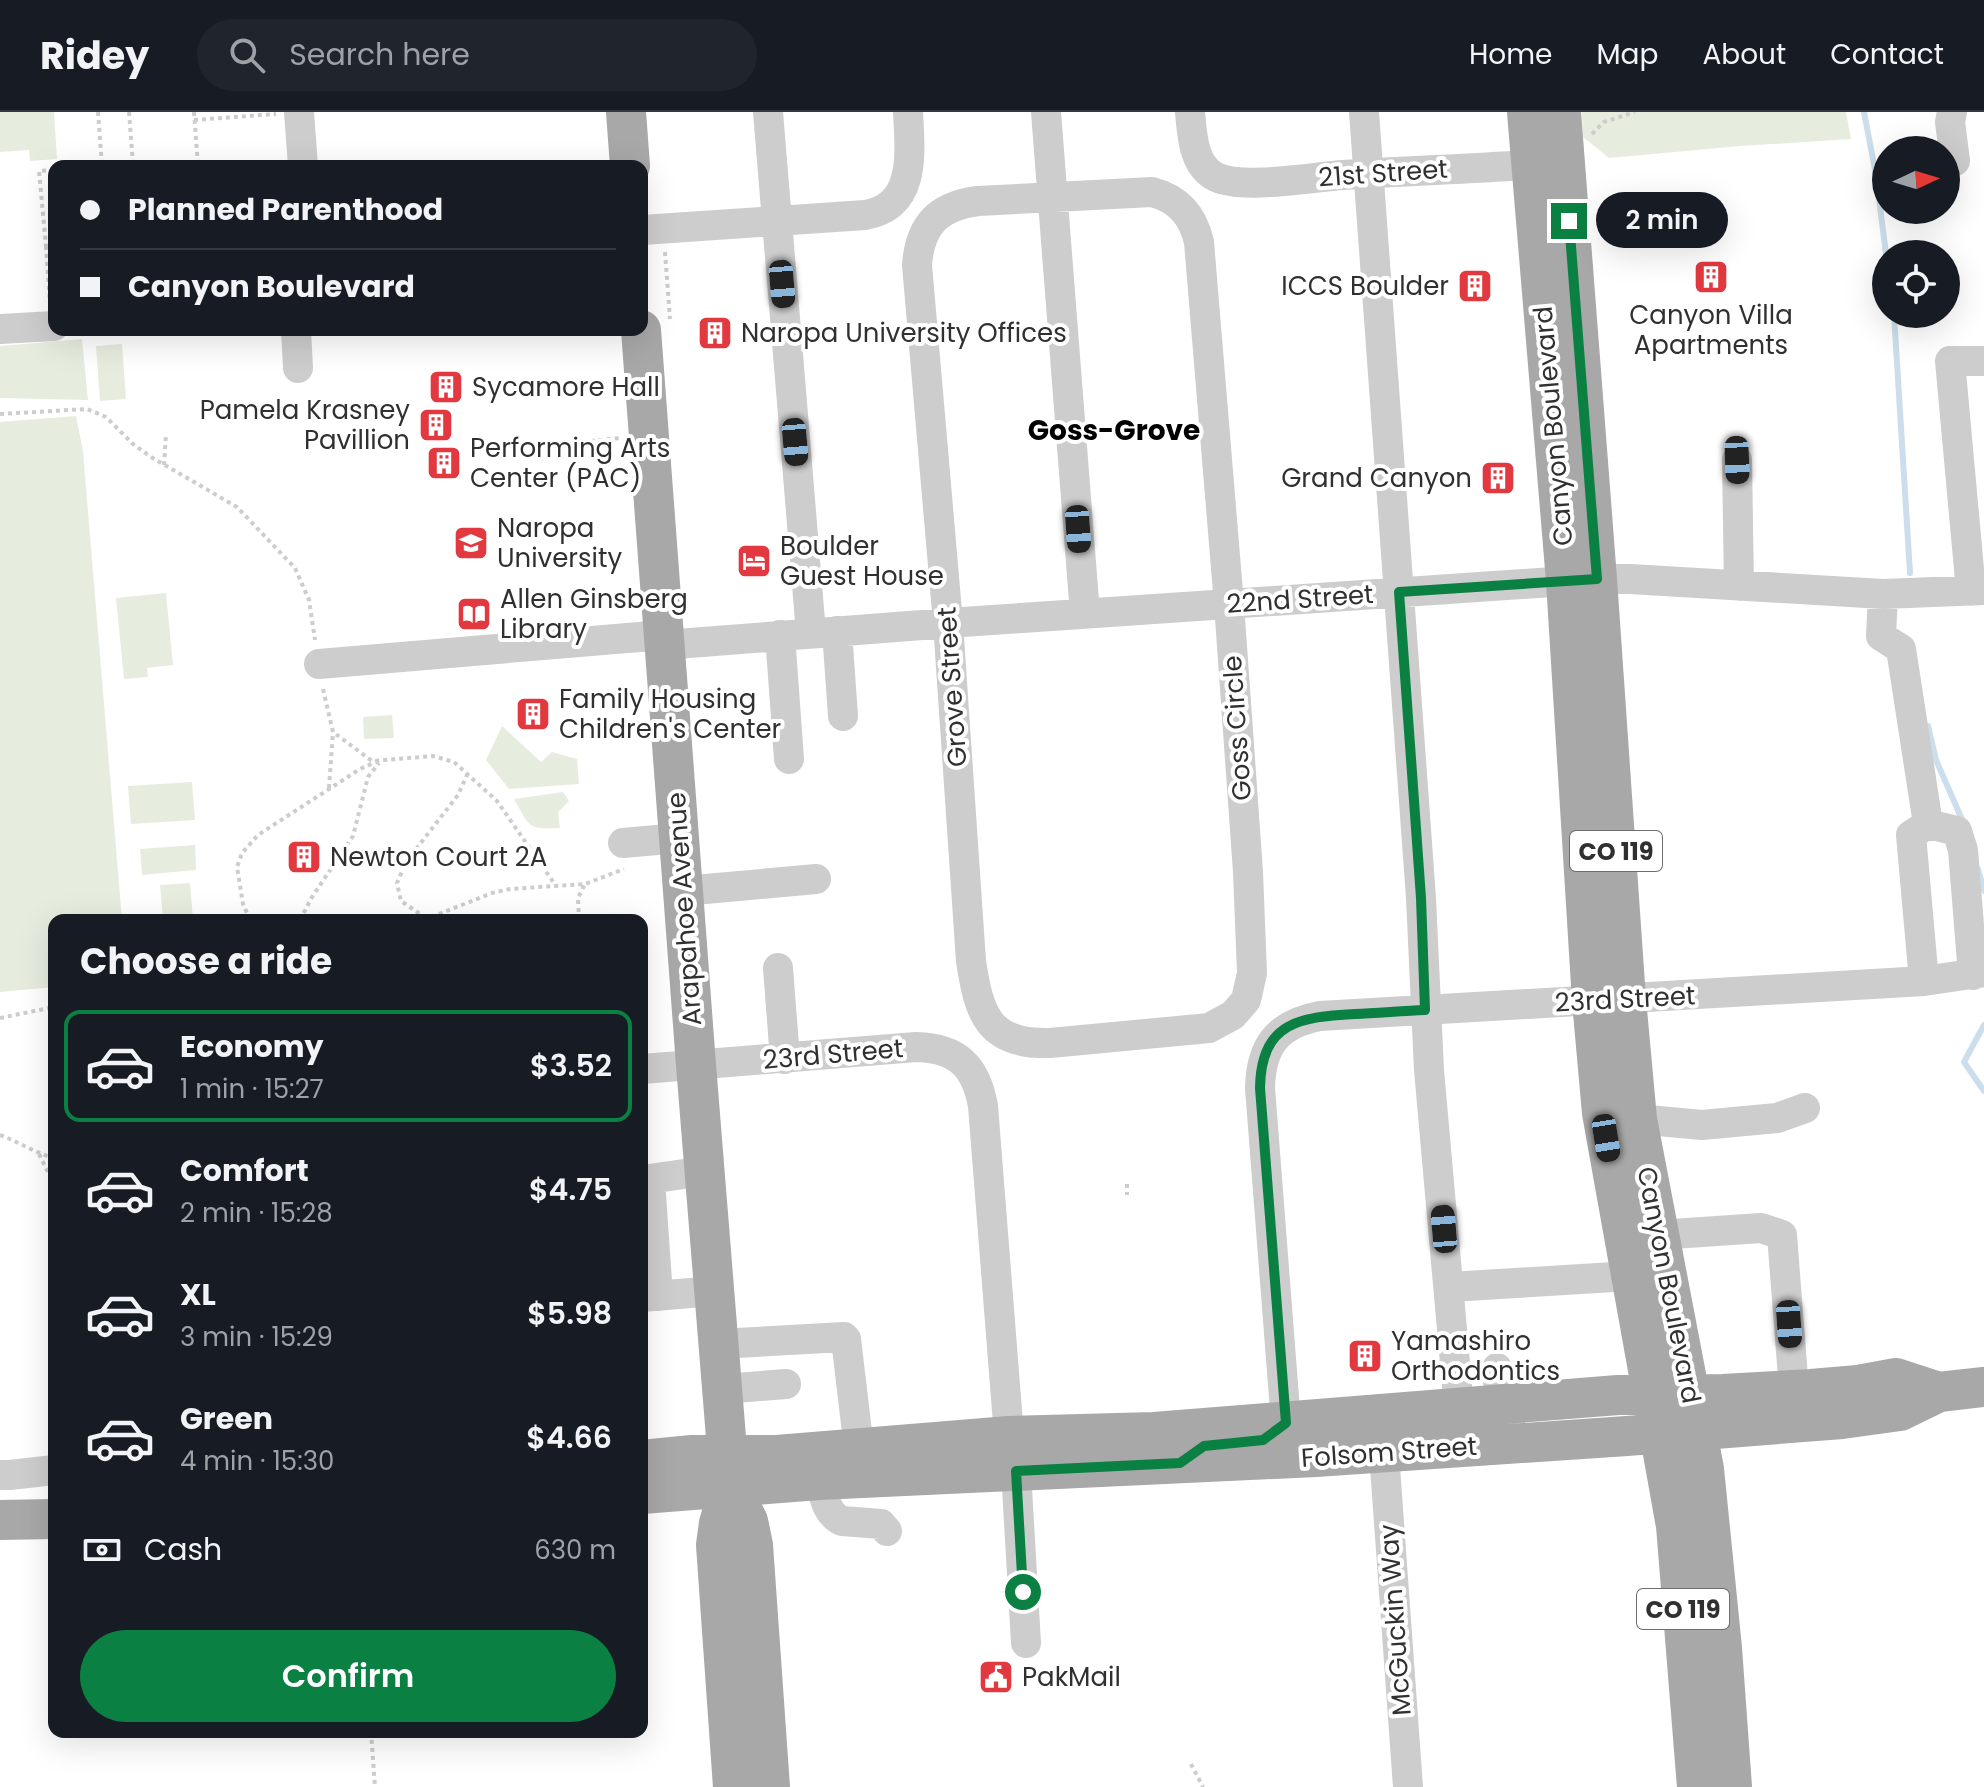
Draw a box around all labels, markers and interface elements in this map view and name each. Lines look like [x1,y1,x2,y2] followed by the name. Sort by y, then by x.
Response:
[197,19,757,91] search box
[40,29,149,82] text: Ridey
[225,33,269,77] icon: search
[289,33,470,76] text: Search here
[1469,35,1552,74] text: Home
[1596,35,1658,74] text: Map
[1702,35,1786,74] text: About
[1830,35,1944,74] text: Contact
[1872,136,1960,224] north arrow
[1872,136,1960,328] map controls
[1317,151,1449,195] street label: 21st Street
[128,188,443,231] text: Planned Parenthood
[1597,193,1729,249] callout: 2 min
[1626,202,1698,238] text: 2 min
[1551,203,1587,239] route end
[1872,240,1960,328] button: locate
[1692,258,1730,296] building icon: Canyon Villa Apartments
[768,259,796,309] car
[128,265,415,308] text: Canyon Boulevard
[1456,267,1494,305] building icon: ICCS Boulder
[1281,268,1449,304] place label: ICCS Boulder
[1629,297,1793,363] place label: Canyon Villa Apartments
[1525,305,1581,547] street label: Canyon Boulevard
[696,314,734,352] building icon: Naropa University Offices
[741,315,1067,351] place label: Naropa University Offices
[427,368,465,406] building icon: Sycamore Hall
[472,369,660,405] place label: Sycamore Hall
[200,392,410,458] place label: Pamela Krasney Pavillion
[417,406,455,444] building icon: Pamela Krasney Pavillion
[1028,411,1200,450] district label: Goss-Grove
[781,417,809,467] car
[470,430,670,496] place label: Performing Arts Center (PAC)
[1724,436,1750,484] car
[425,444,463,482] building icon: Performing Arts Center (PAC)
[1479,459,1517,497] building icon: Grand Canyon
[1281,460,1472,496] place label: Grand Canyon
[1064,504,1092,554] car
[497,510,622,576] place label: Naropa University
[452,524,490,562] school or university icon: Naropa University
[780,528,944,594] place label: Boulder Guest House
[735,542,773,580] hotel icon: Boulder Guest House
[1225,576,1375,622] street label: 22nd Street
[500,581,688,647] place label: Allen Ginsberg Library
[455,595,493,633] library icon: Allen Ginsberg Library
[928,606,976,768] street label: Grove Street
[1214,654,1260,802] street label: Goss Circle
[559,681,781,747] place label: Family Housing Children's Center
[514,695,552,733] building icon: Family Housing Children's Center
[658,791,710,1027] street label: Arapahoe Avenue
[1570,831,1662,871] road number: CO 119
[285,838,323,876] building icon: Newton Court 2A
[330,839,547,875] place label: Newton Court 2A
[80,936,332,987] text: Choose a ride
[1554,977,1696,1021] street label: 23rd Street
[180,1025,324,1068] text: Economy
[84,1030,156,1102] icon: car
[761,1030,905,1078] street label: 23rd Street
[530,1044,612,1087] text: $3.52
[180,1071,324,1107] text: 1 min · 15:27
[1590,1112,1622,1164] car
[180,1149,309,1192] text: Comfort
[84,1154,156,1226] icon: car
[1628,1164,1710,1406] street label: Canyon Boulevard
[529,1168,612,1211] text: $4.75
[180,1195,333,1231] text: 2 min · 15:28
[1430,1204,1458,1254] car
[180,1273,216,1316] text: XL
[84,1278,156,1350] icon: car
[527,1292,612,1335] text: $5.98
[1775,1299,1803,1349] car
[180,1319,333,1355] text: 3 min · 15:29
[1391,1323,1560,1389] place label: Yamashiro Orthodontics
[1346,1337,1384,1375] building icon: Yamashiro Orthodontics
[180,1397,273,1440] text: Green
[84,1402,156,1474] icon: car
[526,1416,612,1459] text: $4.66
[1300,1428,1478,1476] street label: Folsom Street
[180,1443,334,1479] text: 4 min · 15:30
[1370,1523,1420,1717] street label: McGuckin Way
[80,1528,124,1572] icon: cash
[144,1528,222,1571] text: Cash
[534,1532,616,1568] text: 630 m
[1005,1574,1041,1610] route start
[1637,1589,1729,1629] road number: CO 119
[80,1630,616,1722] button: Confirm
[977,1658,1015,1696] public building icon: PakMail
[1022,1659,1121,1695] place label: PakMail

